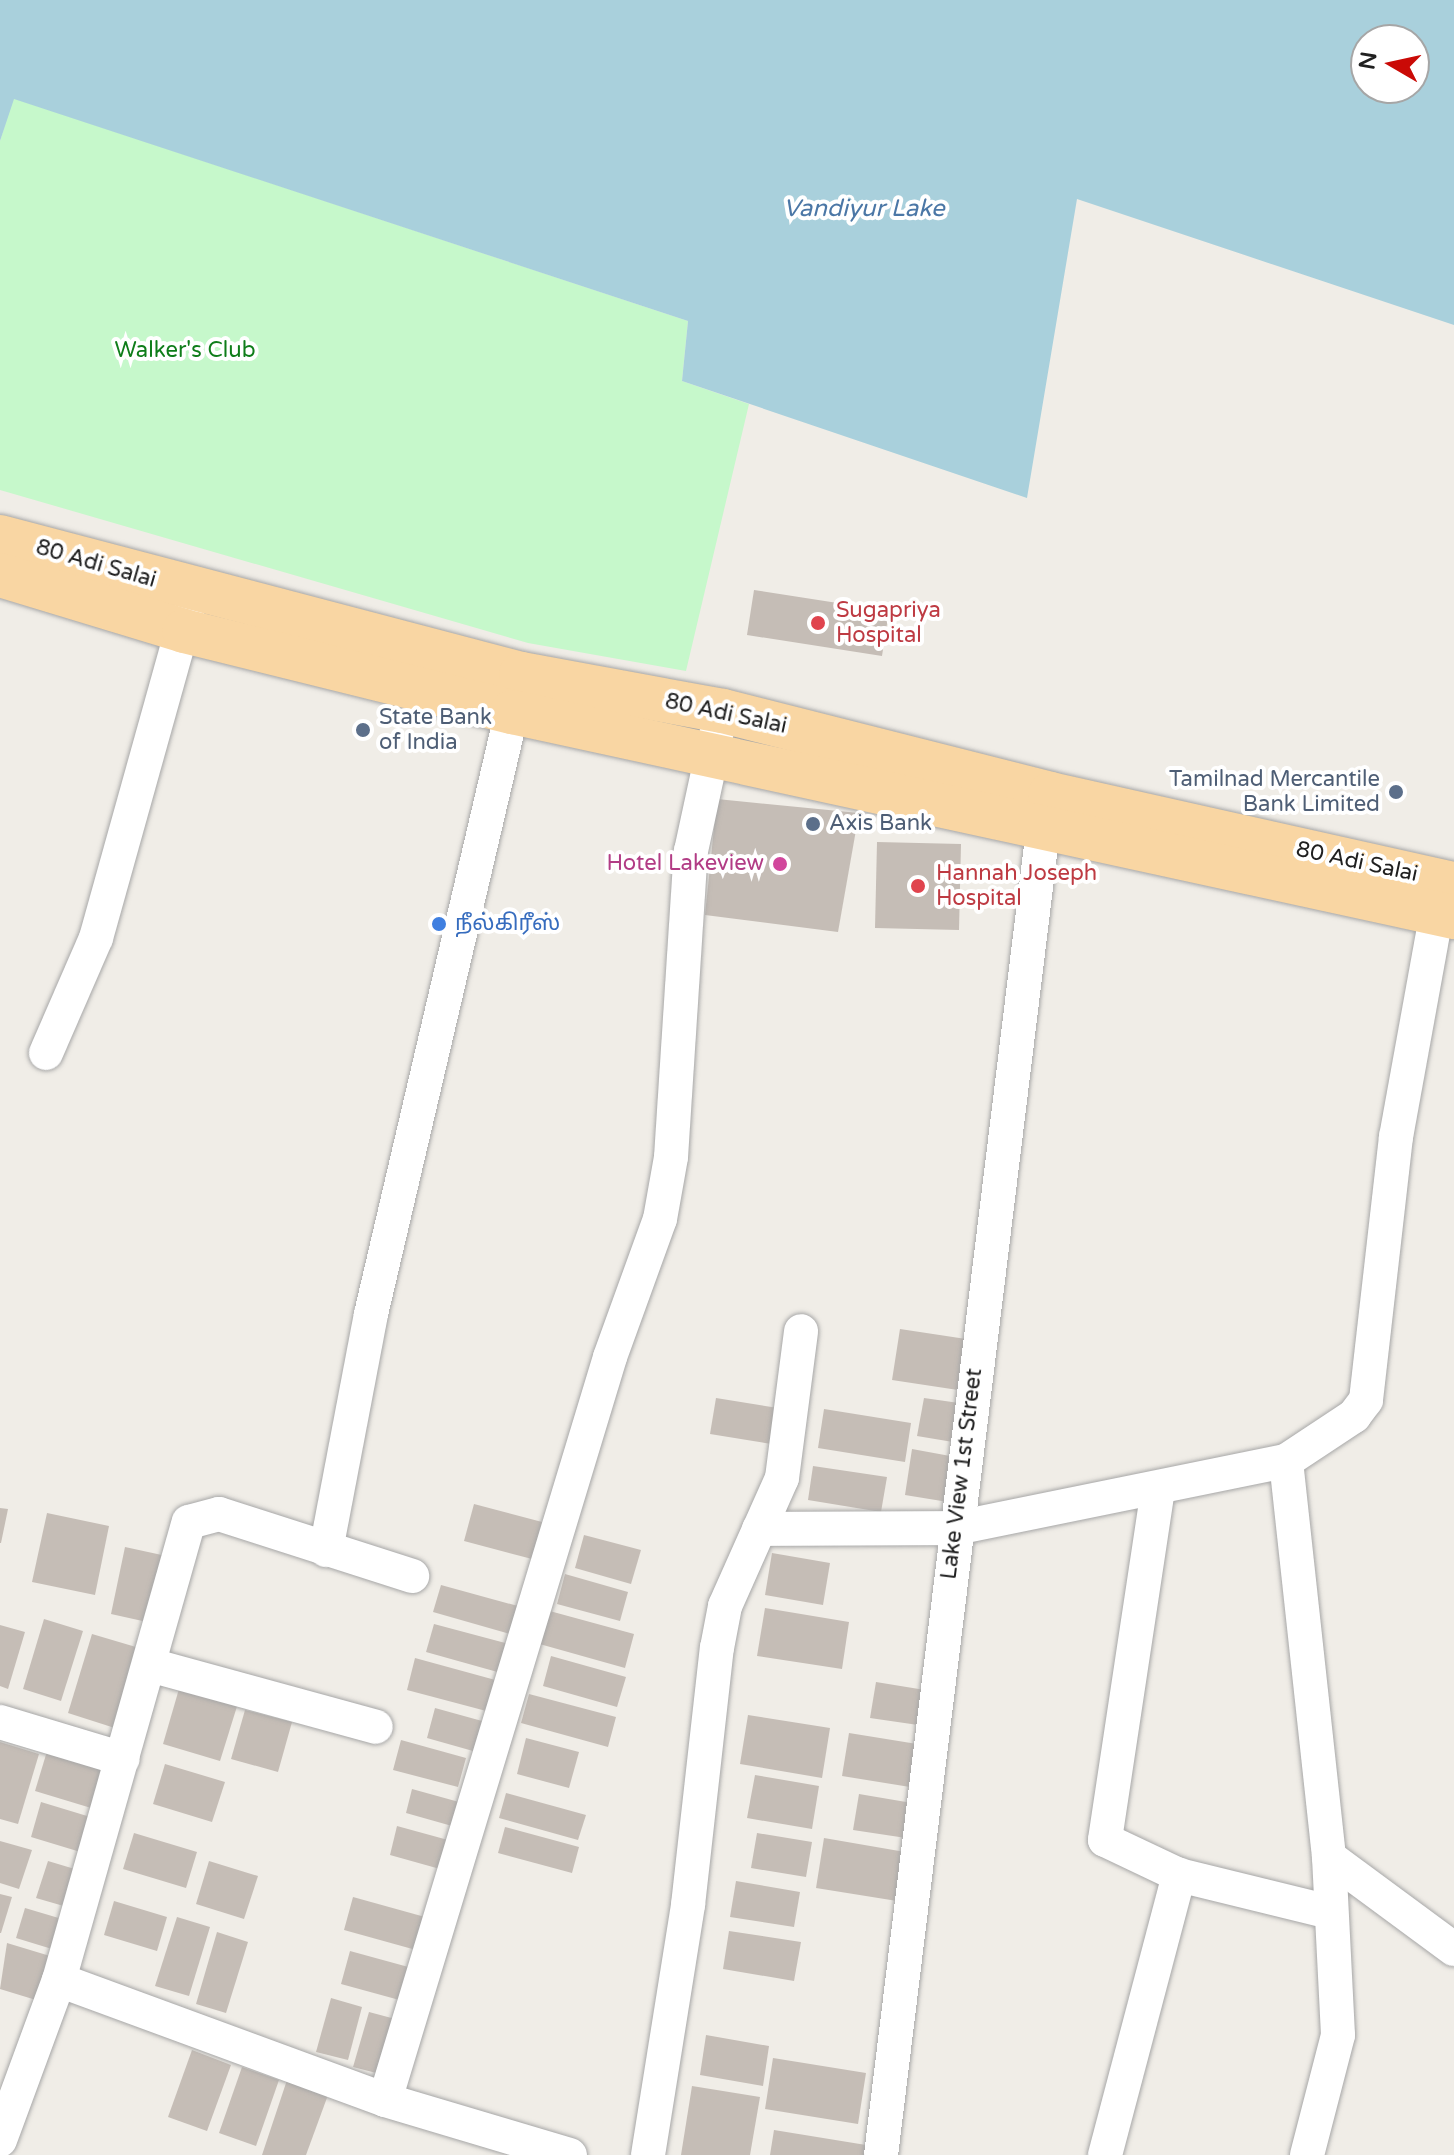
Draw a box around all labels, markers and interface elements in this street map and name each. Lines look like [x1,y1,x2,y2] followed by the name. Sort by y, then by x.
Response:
[1350,24,1430,104] north arrow
[1354,50,1382,71] text: N
[783,195,945,223] water label: Vandiyur Lake
[114,338,256,364] park label: Walker's Club
[33,534,159,594] street label: 80 Adi Salai
[836,597,941,648] place label: Sugapriya Hospital
[807,612,829,634] marker: Sugapriya Hospital
[663,688,789,740] street label: 80 Adi Salai
[379,704,492,756] place label: State Bank of India
[354,721,372,739] marker: State Bank of India
[1169,766,1380,818] place label: Tamilnad Mercantile Bank Limited
[1387,783,1405,801] marker: Tamilnad Mercantile Bank Limited
[829,811,932,837] place label: Axis Bank
[804,815,822,833] marker: Axis Bank
[1294,836,1420,888] street label: 80 Adi Salai
[606,851,764,877] place label: Hotel Lakeview
[771,855,789,873] marker: Hotel Lakeview
[936,860,1097,912] place label: Hannah Joseph Hospital
[907,875,929,897] marker: Hannah Joseph Hospital
[455,911,560,937] place label: நீல்கிரீஸ்
[430,915,448,933] marker: நீல்கிரீஸ்
[936,1367,988,1581] street label: Lake View 1st Street

